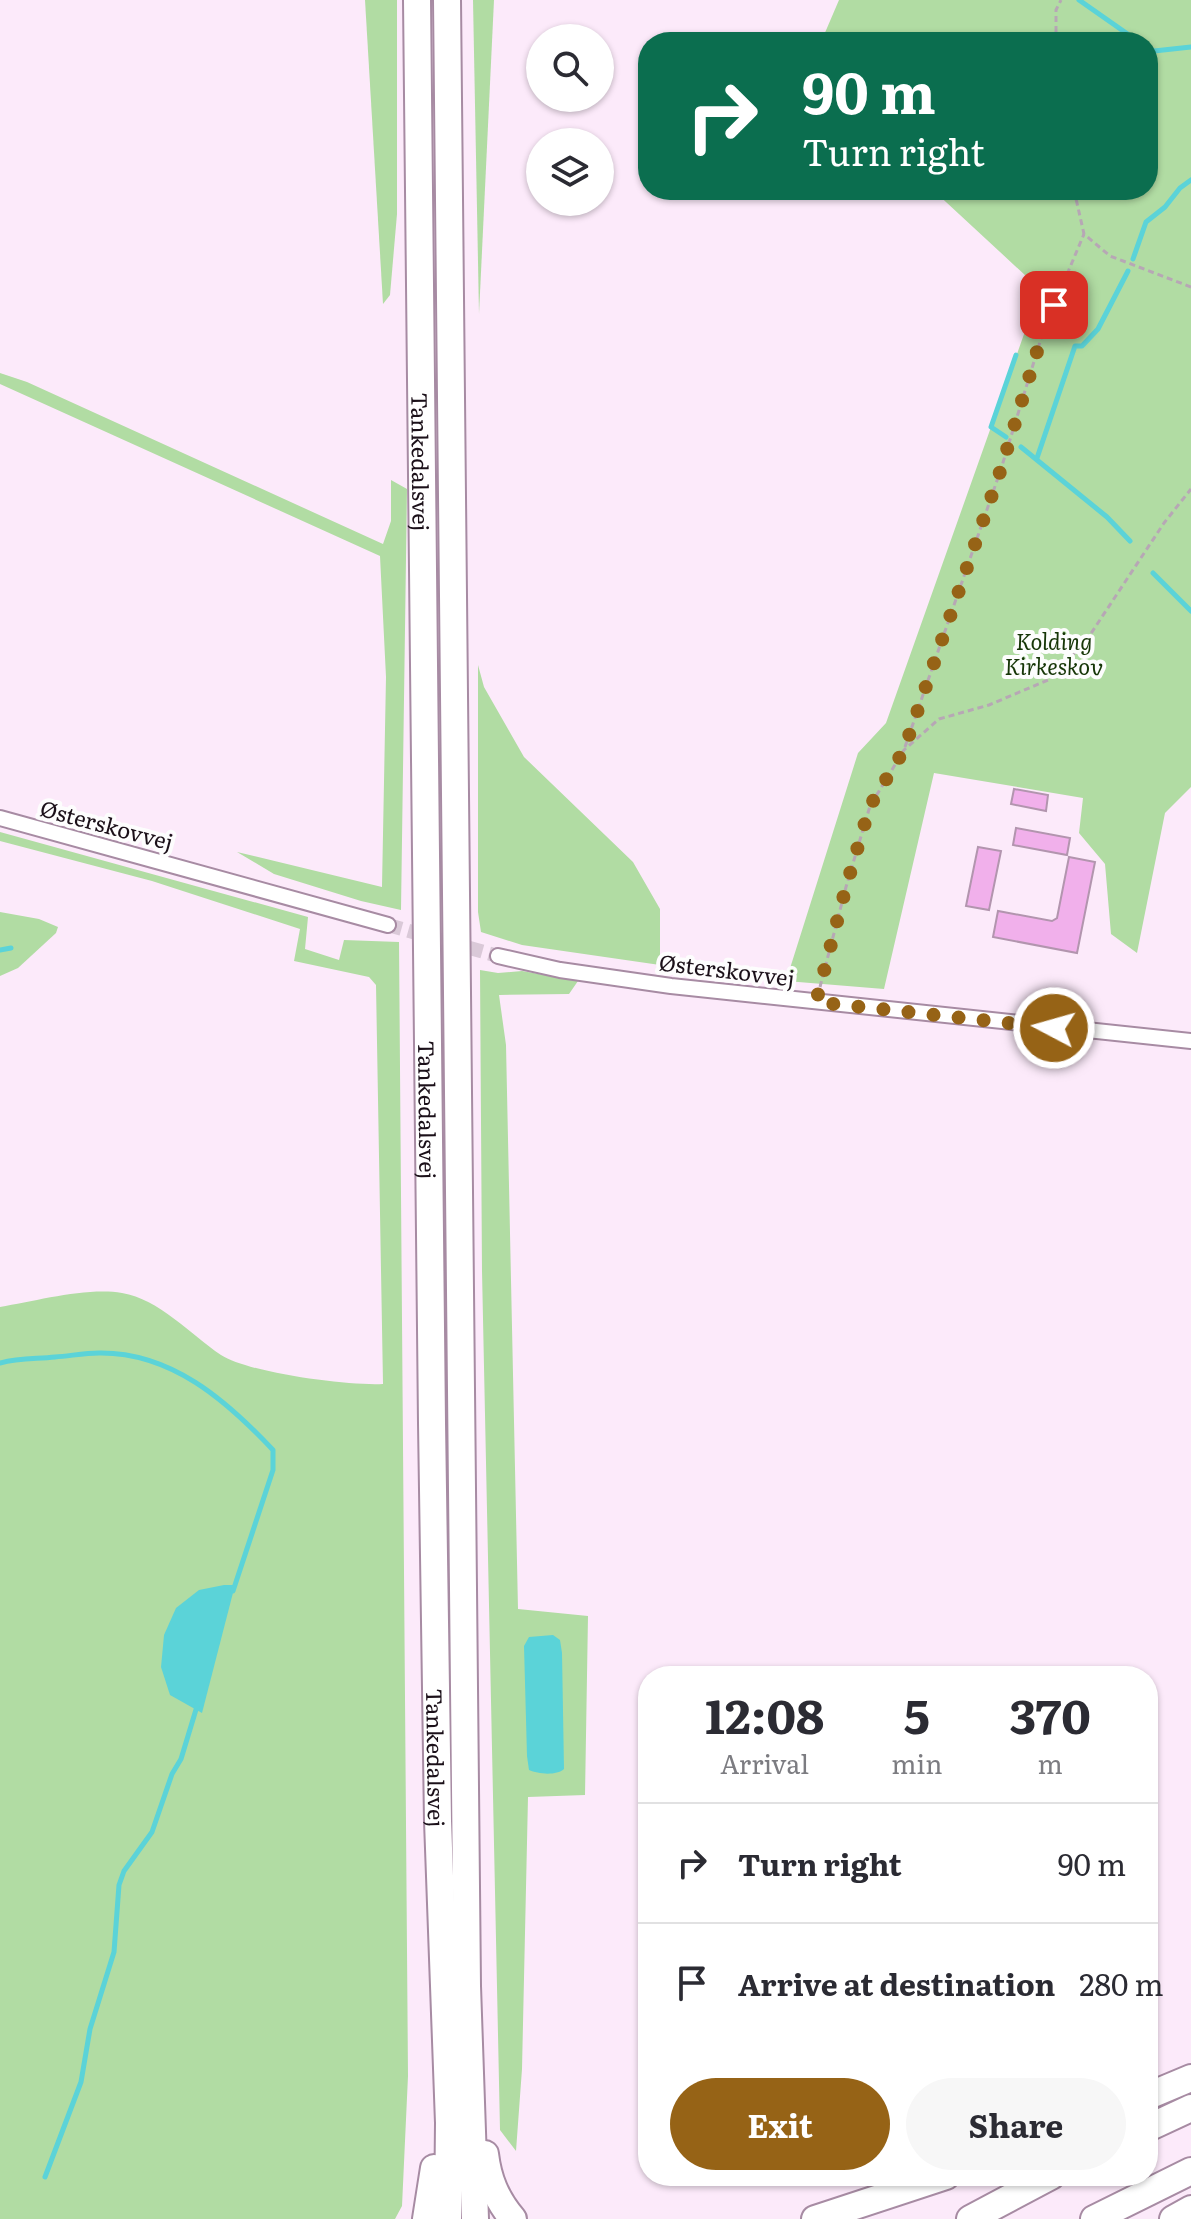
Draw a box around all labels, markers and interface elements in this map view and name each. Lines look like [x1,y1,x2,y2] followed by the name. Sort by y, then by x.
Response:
[526,24,614,216] map controls
[526,24,614,112] button: search
[802,48,936,131] text: 90 m
[670,64,774,168] icon: right
[802,124,985,177] text: Turn right
[526,128,614,216] button: layers
[1020,271,1088,339] pin
[1032,283,1076,327] icon: arrive
[405,392,439,531] street label: Tankedalsvej
[1005,624,1103,682] park label: Kolding Kirkeskov
[37,790,177,858] street label: Østerskovvej
[657,944,797,994] street label: Østerskovvej
[1012,986,1096,1070] position arrow
[411,1040,446,1179] street label: Tankedalsvej
[705,1678,824,1749] text: 12:08
[904,1678,930,1749] text: 5
[1009,1678,1091,1749] text: 370
[420,1688,455,1828] street label: Tankedalsvej
[720,1743,809,1782] text: Arrival
[891,1743,942,1782] text: min
[1038,1743,1063,1782] text: m
[670,1841,714,1885] icon: right
[738,1841,902,1885] text: Turn right
[1058,1841,1126,1885] text: 90 m
[670,1961,714,2005] icon: arrive
[738,1961,1055,2005] text: Arrive at destination
[1079,1961,1163,2005] text: 280 m
[670,2078,890,2170] button: Exit
[906,2078,1126,2170] button: Share

